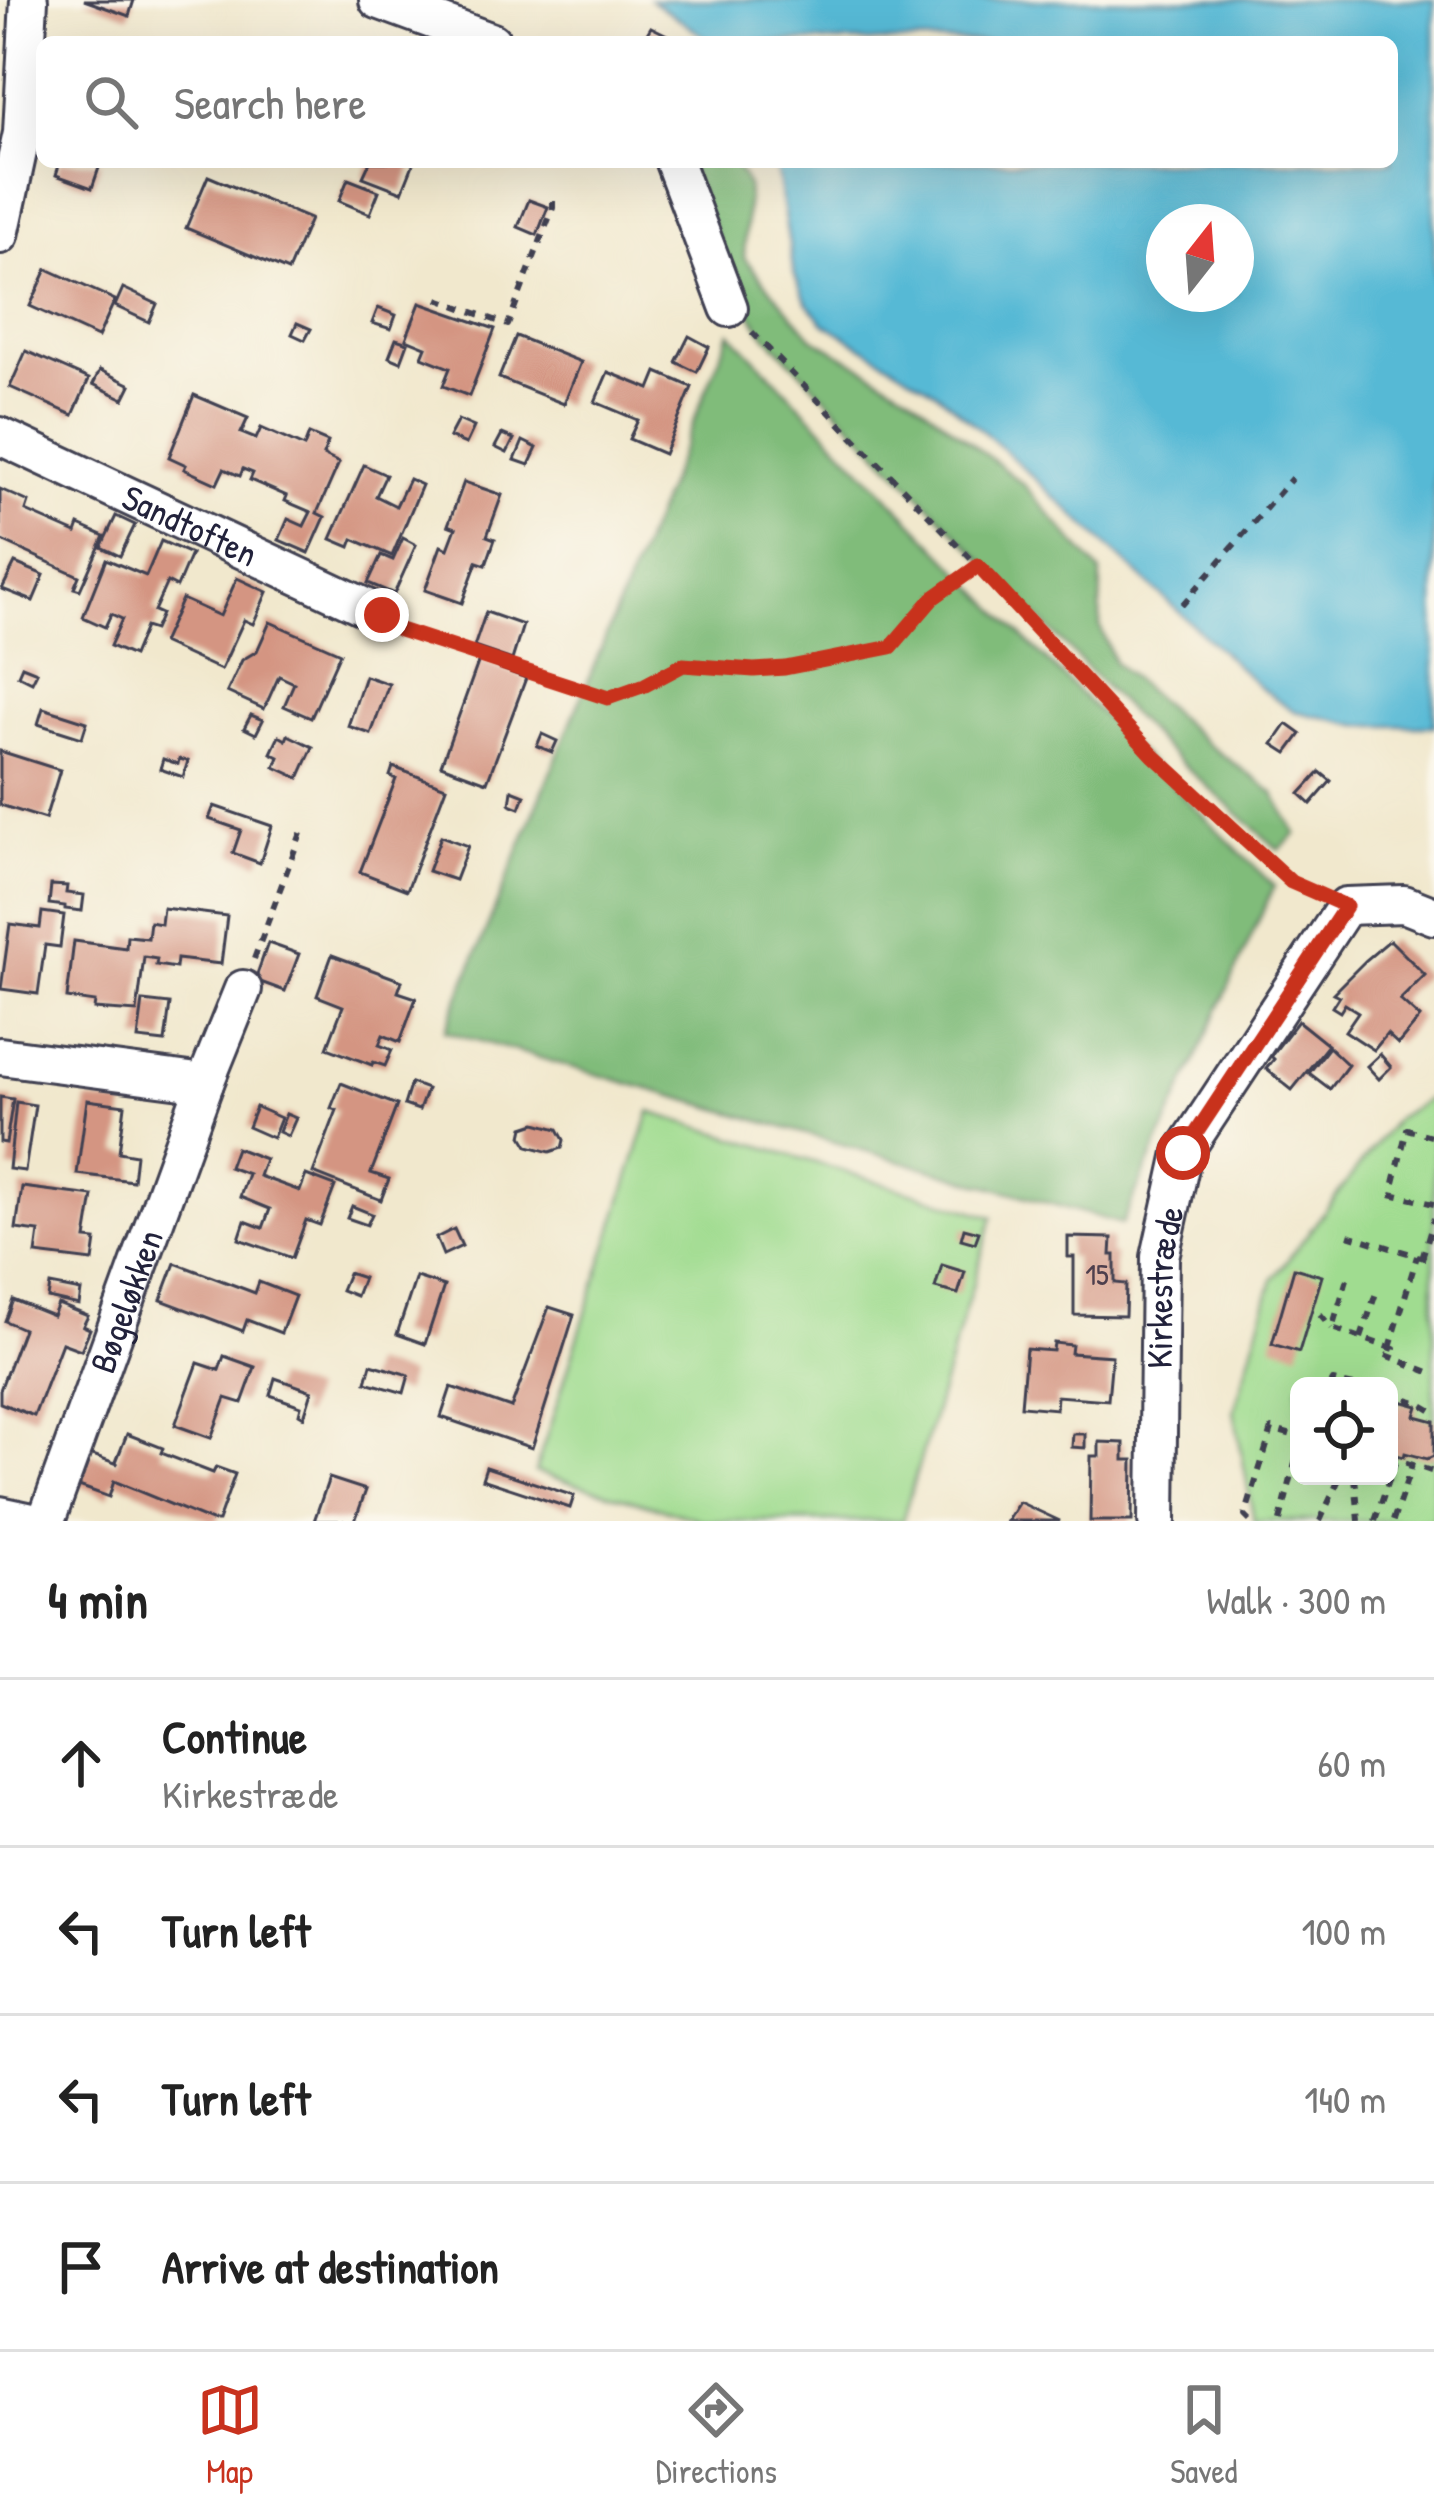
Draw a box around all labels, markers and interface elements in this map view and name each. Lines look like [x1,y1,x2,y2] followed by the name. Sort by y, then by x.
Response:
[36,36,1398,168] search box
[78,69,144,135] icon: search
[174,72,366,133] text: Search here
[1146,204,1254,312] north arrow
[115,472,266,577] street label: Sandtoften
[355,588,409,642] route end
[1156,1126,1210,1180] route start
[1134,1201,1195,1369] street label: Kirkestræde
[77,1222,174,1379] street label: Bøgeløkken
[1085,1254,1109,1294] house number: 15
[1290,1377,1398,1485] map controls
[1290,1377,1398,1485] button: locate
[48,1565,148,1634] text: 4 min
[1206,1573,1386,1626] text: Walk · 300 m
[162,1706,307,1767] text: Continue
[48,1730,114,1796] icon: ahead
[1317,1736,1386,1789] text: 60 m
[162,1767,339,1820] text: Kirkestræde
[48,1898,114,1964] icon: left
[162,1900,311,1961] text: Turn left
[1301,1904,1386,1957] text: 100 m
[48,2066,114,2132] icon: left
[162,2068,311,2129] text: Turn left
[1304,2072,1386,2125] text: 140 m
[48,2234,114,2300] icon: arrive
[162,2236,499,2297] text: Arrive at destination
[197,2377,263,2493] tab: Map
[656,2377,777,2493] tab: Directions
[1170,2377,1237,2493] tab: Saved

